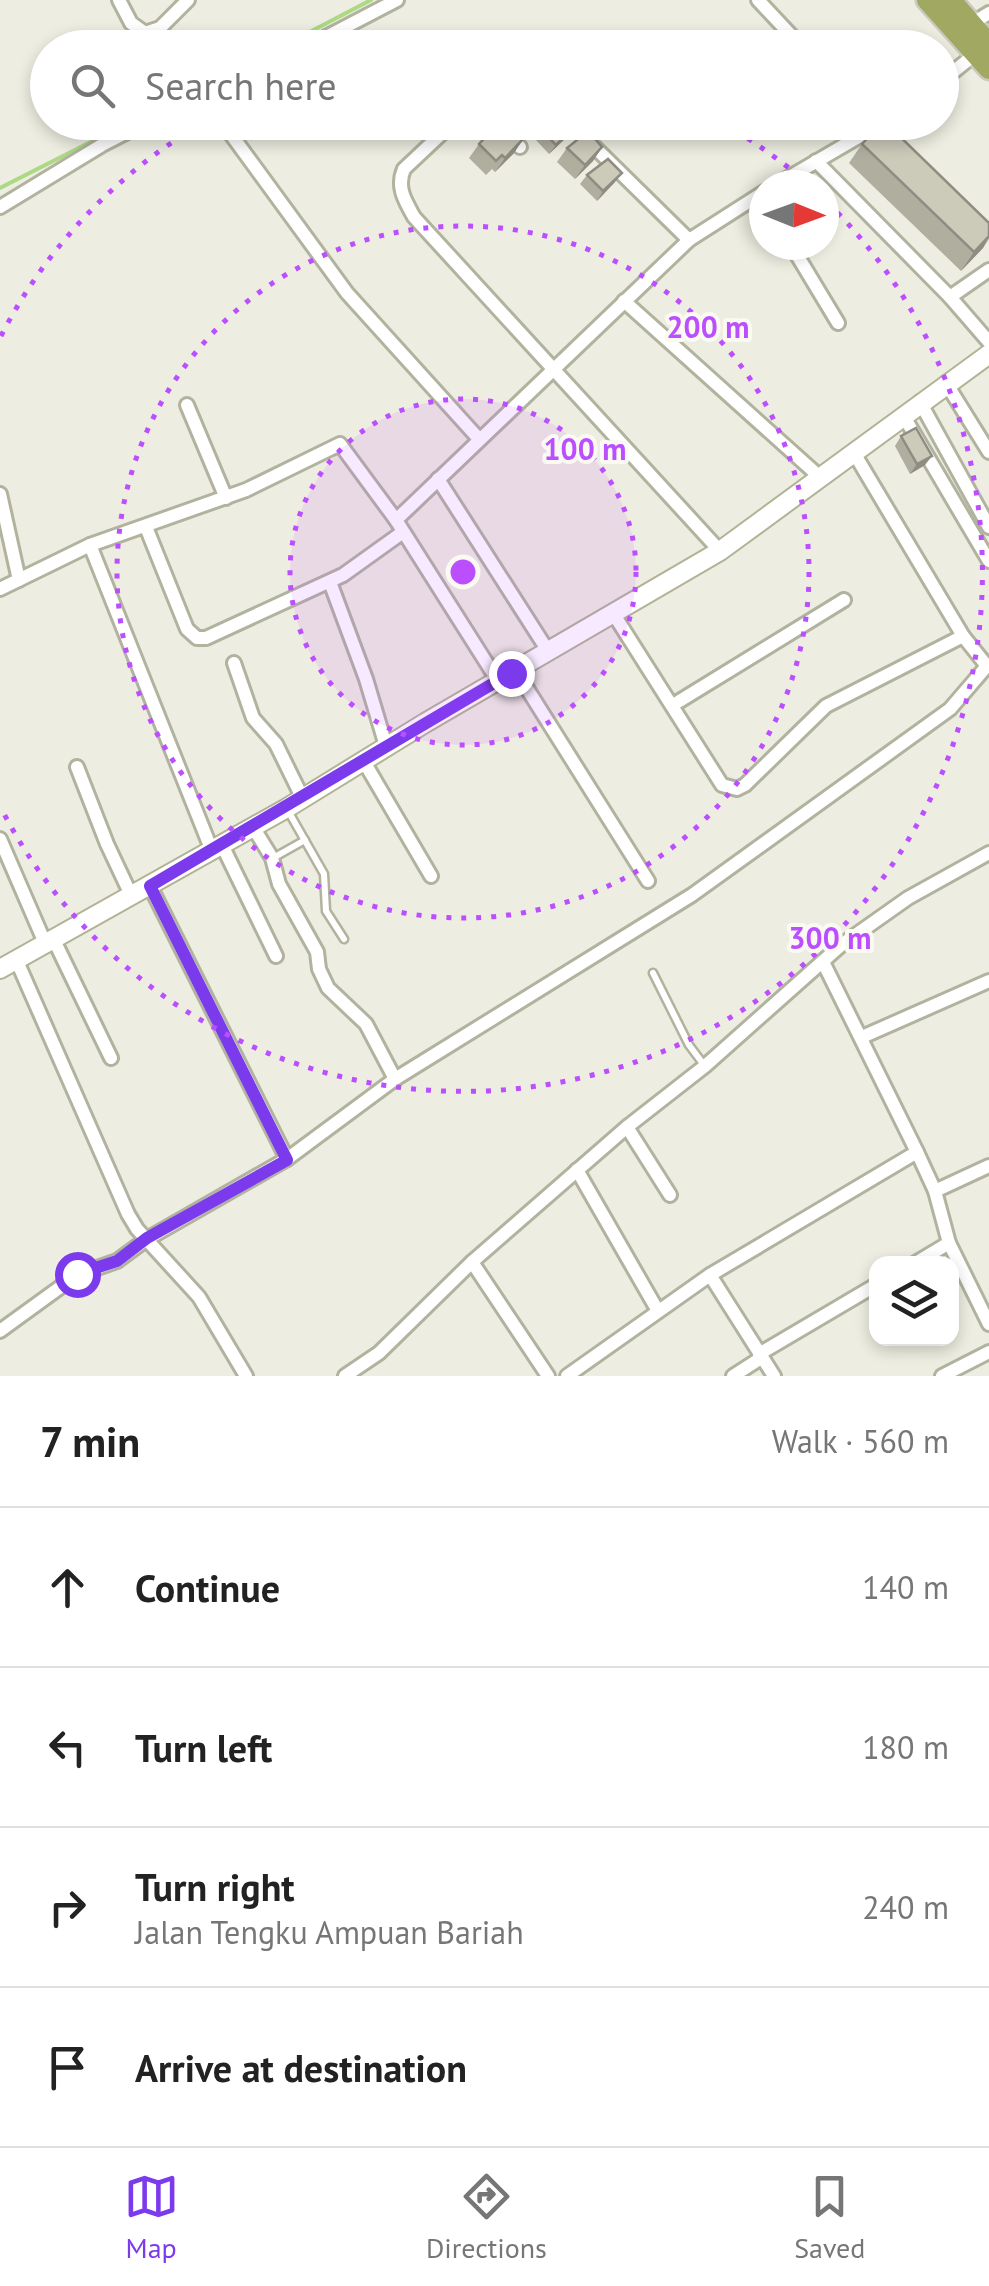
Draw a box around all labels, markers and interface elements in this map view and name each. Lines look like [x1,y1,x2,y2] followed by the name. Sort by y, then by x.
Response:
[30,30,959,140] search box
[65,58,120,113] icon: search
[145,61,337,110] text: Search here
[749,170,839,260] north arrow
[667,307,749,346] text: 200 m
[544,429,626,468] text: 100 m
[445,554,481,590] centre of rings
[489,651,535,697] route end
[789,918,871,957] text: 300 m
[55,1252,101,1298] route start
[869,1256,959,1346] map controls
[869,1256,959,1346] button: layers
[40,1414,140,1469] text: 7 min
[772,1420,949,1462] text: Walk · 560 m
[40,1560,95,1615] icon: ahead
[135,1563,280,1612] text: Continue
[862,1566,949,1608] text: 140 m
[40,1720,95,1775] icon: left
[135,1723,272,1772] text: Turn left
[862,1726,949,1768] text: 180 m
[135,1862,295,1911] text: Turn right
[40,1880,95,1935] icon: right
[862,1886,949,1928] text: 240 m
[135,1911,524,1953] text: Jalan Tengku Ampuan Bariah
[40,2040,95,2095] icon: arrive
[135,2043,467,2092] text: Arrive at destination
[124,2169,179,2266] tab: Map
[426,2169,547,2266] tab: Directions
[794,2169,865,2266] tab: Saved

